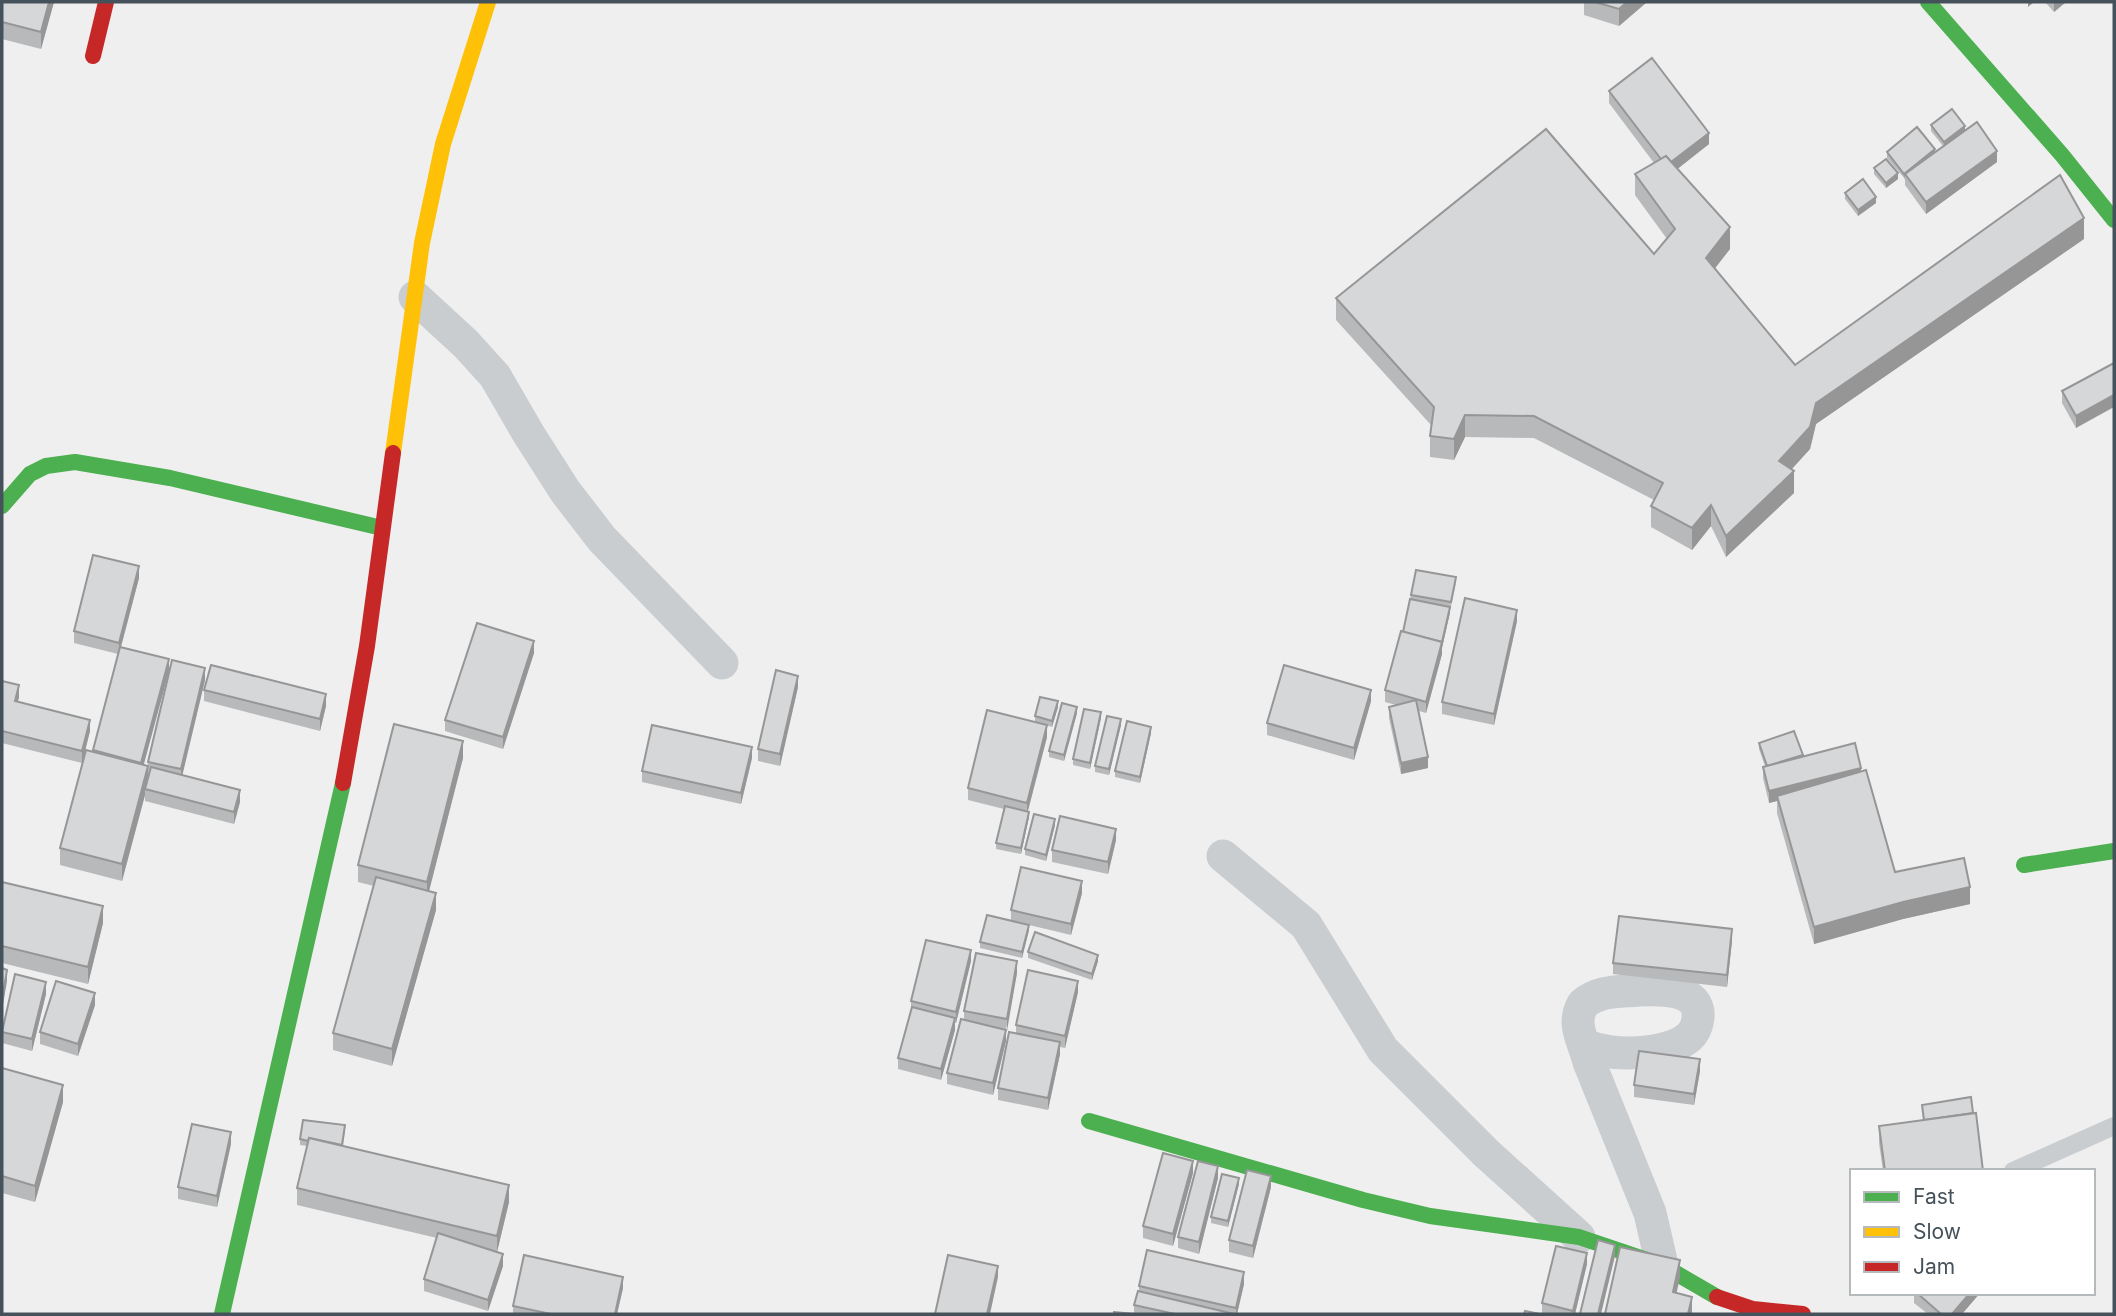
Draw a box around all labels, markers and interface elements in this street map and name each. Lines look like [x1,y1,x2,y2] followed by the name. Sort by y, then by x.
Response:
[1850,1169,2095,1295] legend
[1913,1184,1955,1209] text: Fast
[1913,1219,1961,1244] text: Slow
[1913,1254,1955,1279] text: Jam

